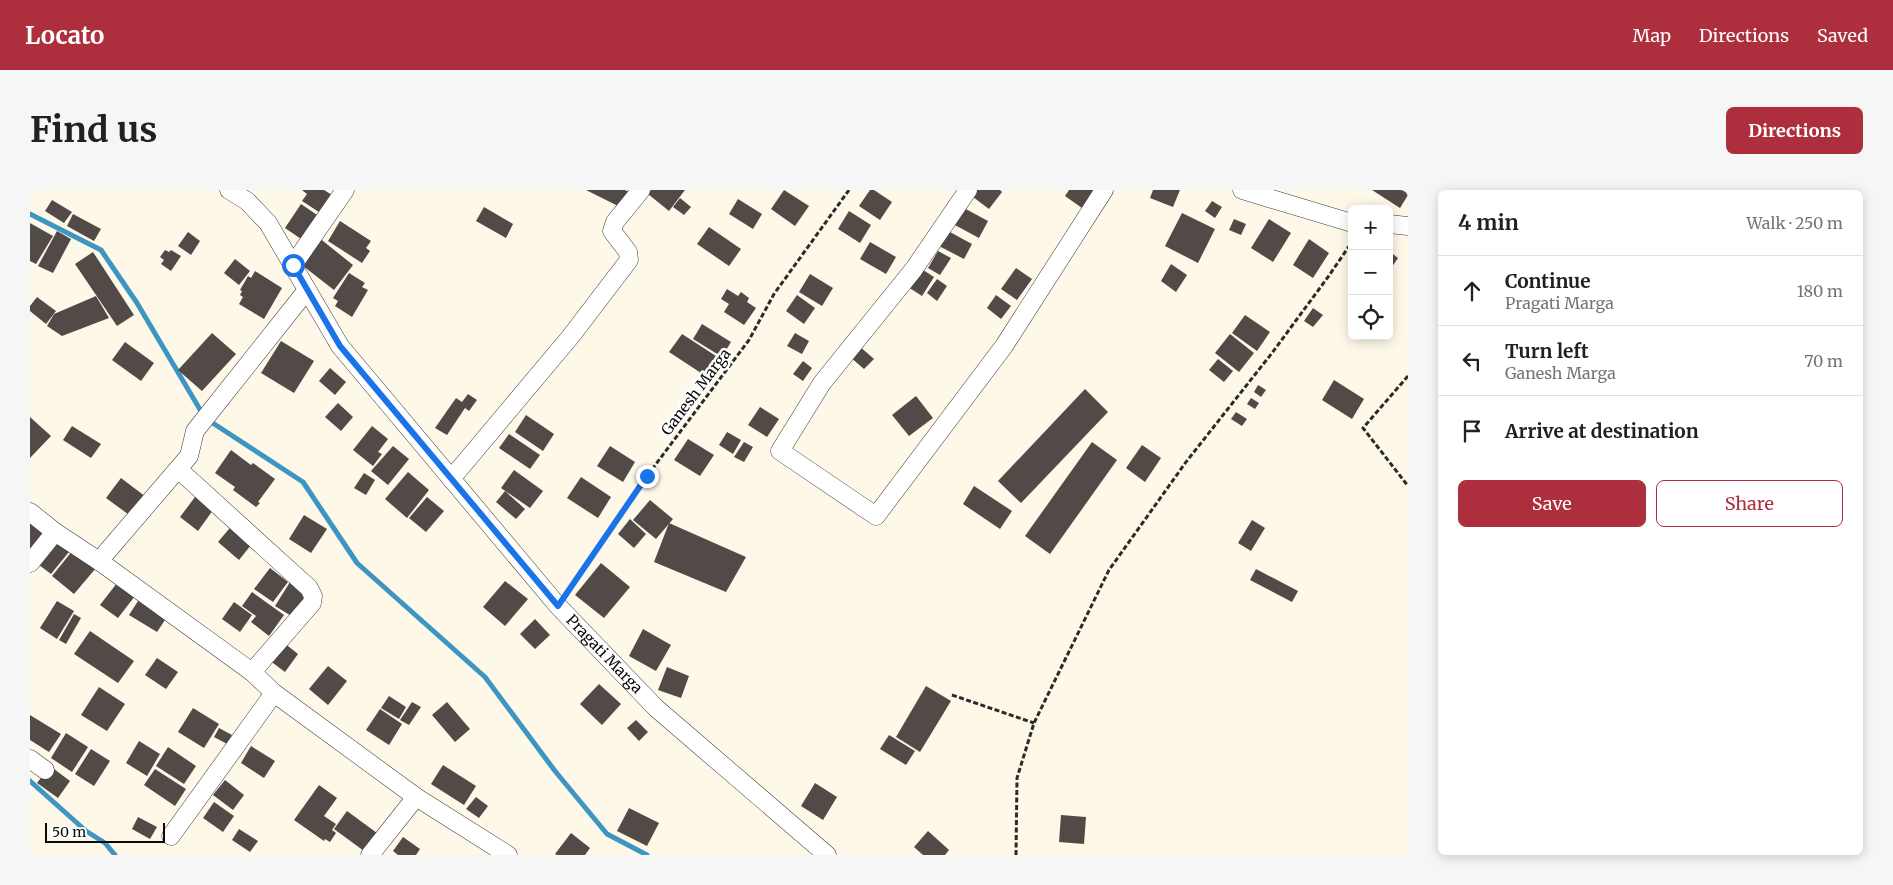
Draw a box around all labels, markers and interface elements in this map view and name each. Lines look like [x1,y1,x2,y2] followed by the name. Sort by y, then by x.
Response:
[25,20,104,51] text: Locato
[1633,24,1671,47] text: Map
[1699,24,1789,47] text: Directions
[1817,24,1868,47] text: Saved
[1726,107,1863,154] button: Directions
[30,108,157,152] text: Find us
[1348,205,1393,340] map controls
[1348,205,1393,250] button: +
[1458,209,1519,236] text: 4 min
[1747,213,1843,233] text: Walk · 250 m
[1348,250,1393,295] button: −
[282,254,305,277] route start
[1505,269,1591,293] text: Continue
[1458,277,1486,305] icon: ahead
[1797,281,1843,301] text: 180 m
[1505,293,1614,313] text: Pragati Marga
[1348,295,1393,340] button: locate
[1505,339,1589,363] text: Turn left
[657,345,734,439] street label: Ganesh Marga
[1458,347,1486,375] icon: left
[1804,351,1843,371] text: 70 m
[1505,363,1616,383] text: Ganesh Marga
[1458,417,1486,445] icon: arrive
[1505,419,1699,443] text: Arrive at destination
[636,465,659,488] route end
[1458,480,1646,527] button: Save
[1656,480,1843,527] button: Share
[562,610,647,697] street label: Pragati Marga
[45,820,165,843] scale bar
[52,823,86,841] text: 50 m

